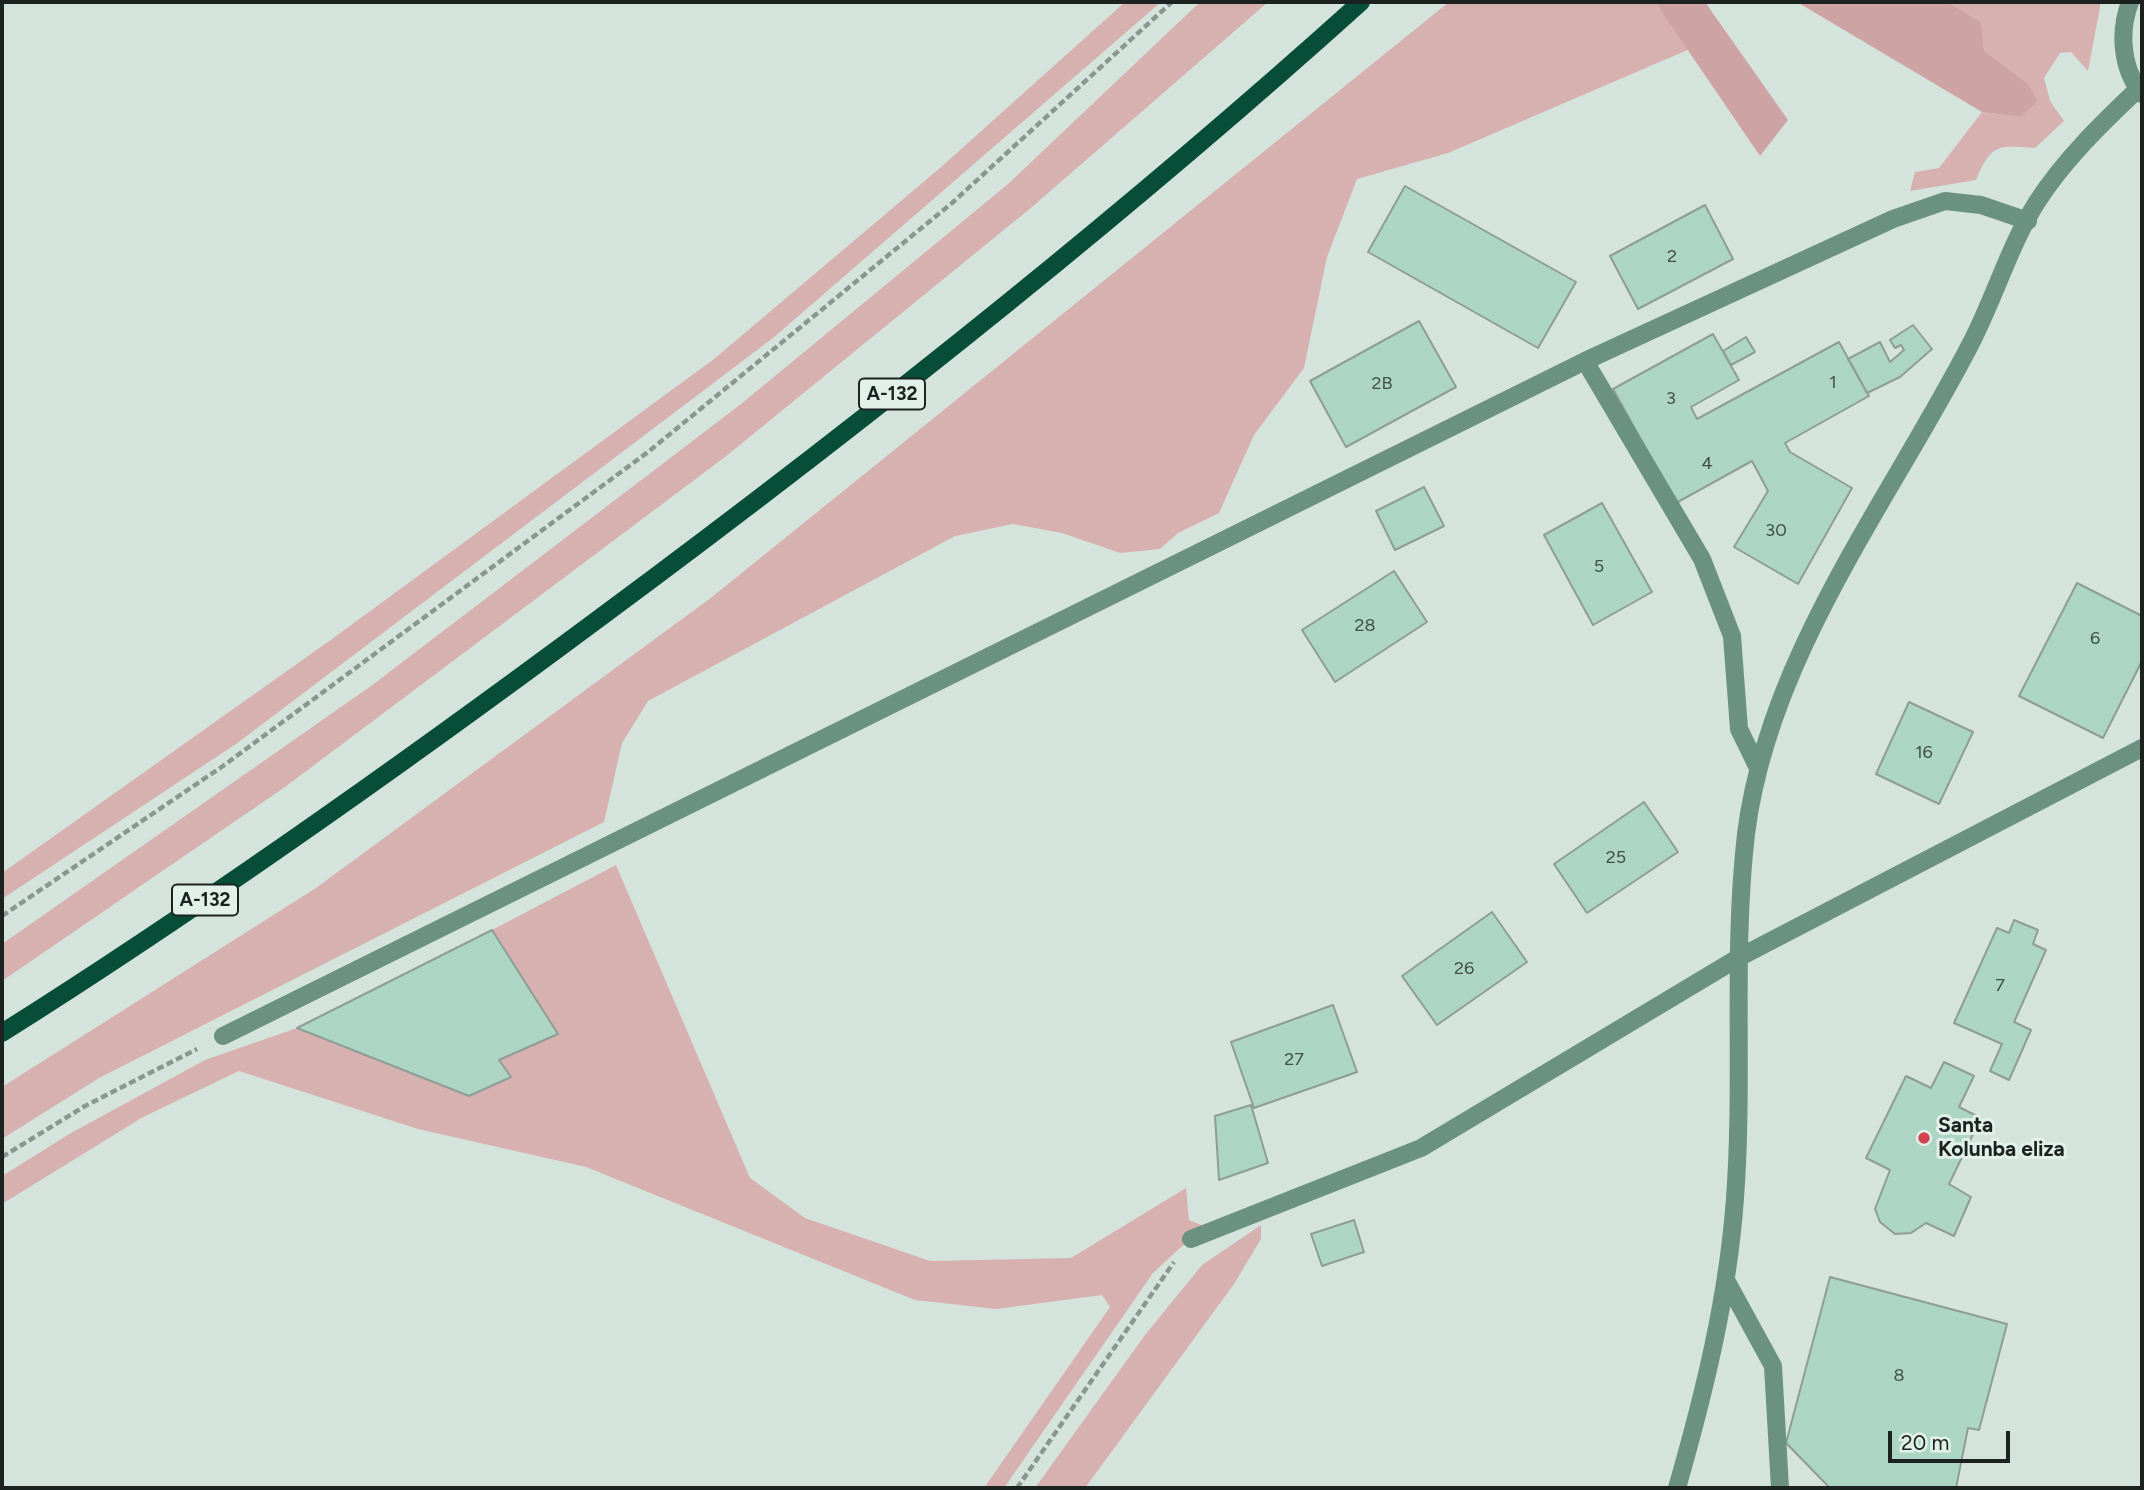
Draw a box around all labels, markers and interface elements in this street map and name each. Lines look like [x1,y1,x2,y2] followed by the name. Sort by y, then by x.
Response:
[1667,246,1677,268] house number: 2
[1829,372,1837,394] house number: 1
[1371,373,1393,395] house number: 2B
[859,378,925,410] road number: A-132
[1666,388,1676,410] house number: 3
[1701,453,1713,475] house number: 4
[1765,520,1787,542] house number: 30
[1594,556,1604,578] house number: 5
[1354,615,1376,637] house number: 28
[2090,628,2100,650] house number: 6
[1915,742,1933,764] house number: 16
[1606,847,1626,869] house number: 25
[172,885,238,916] road number: A-132
[1454,958,1474,980] house number: 26
[1995,975,2005,997] house number: 7
[1284,1049,1304,1071] house number: 27
[1938,1113,2065,1163] place label: Santa Kolunba eliza
[1916,1130,1932,1146] marker: Santa Kolunba eliza
[1893,1365,1905,1387] house number: 8
[1892,1416,2014,1460] scale bar
[1901,1430,1949,1455] text: 20 m

